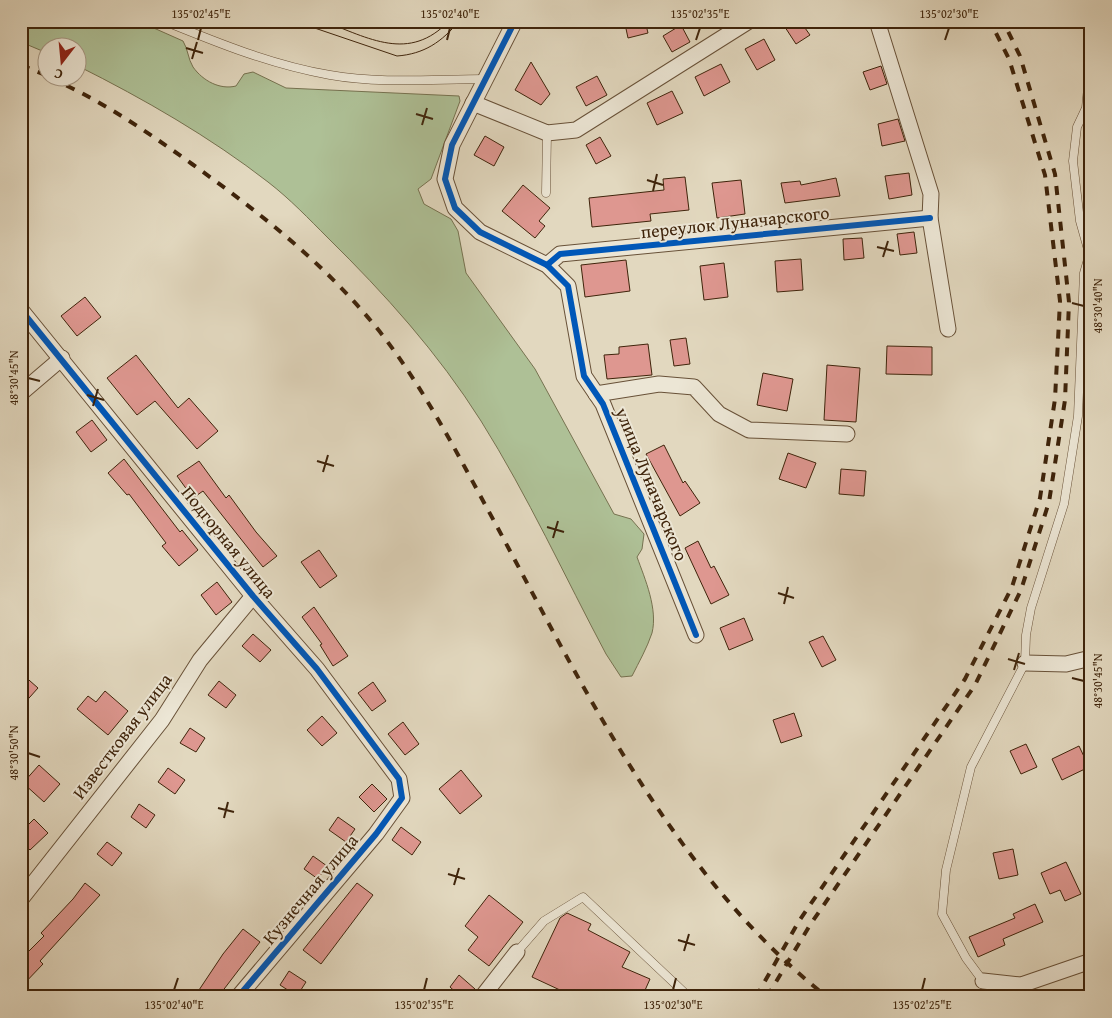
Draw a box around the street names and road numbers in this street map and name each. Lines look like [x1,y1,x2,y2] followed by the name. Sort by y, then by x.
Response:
[639,199,831,245] street label: переулок Луначарского
[608,402,695,565] street label: улица Луначарского
[175,480,283,604] street label: Подгорная улица
[66,667,179,805] street label: Известковая улица
[256,827,365,950] street label: Кузнечная улица

